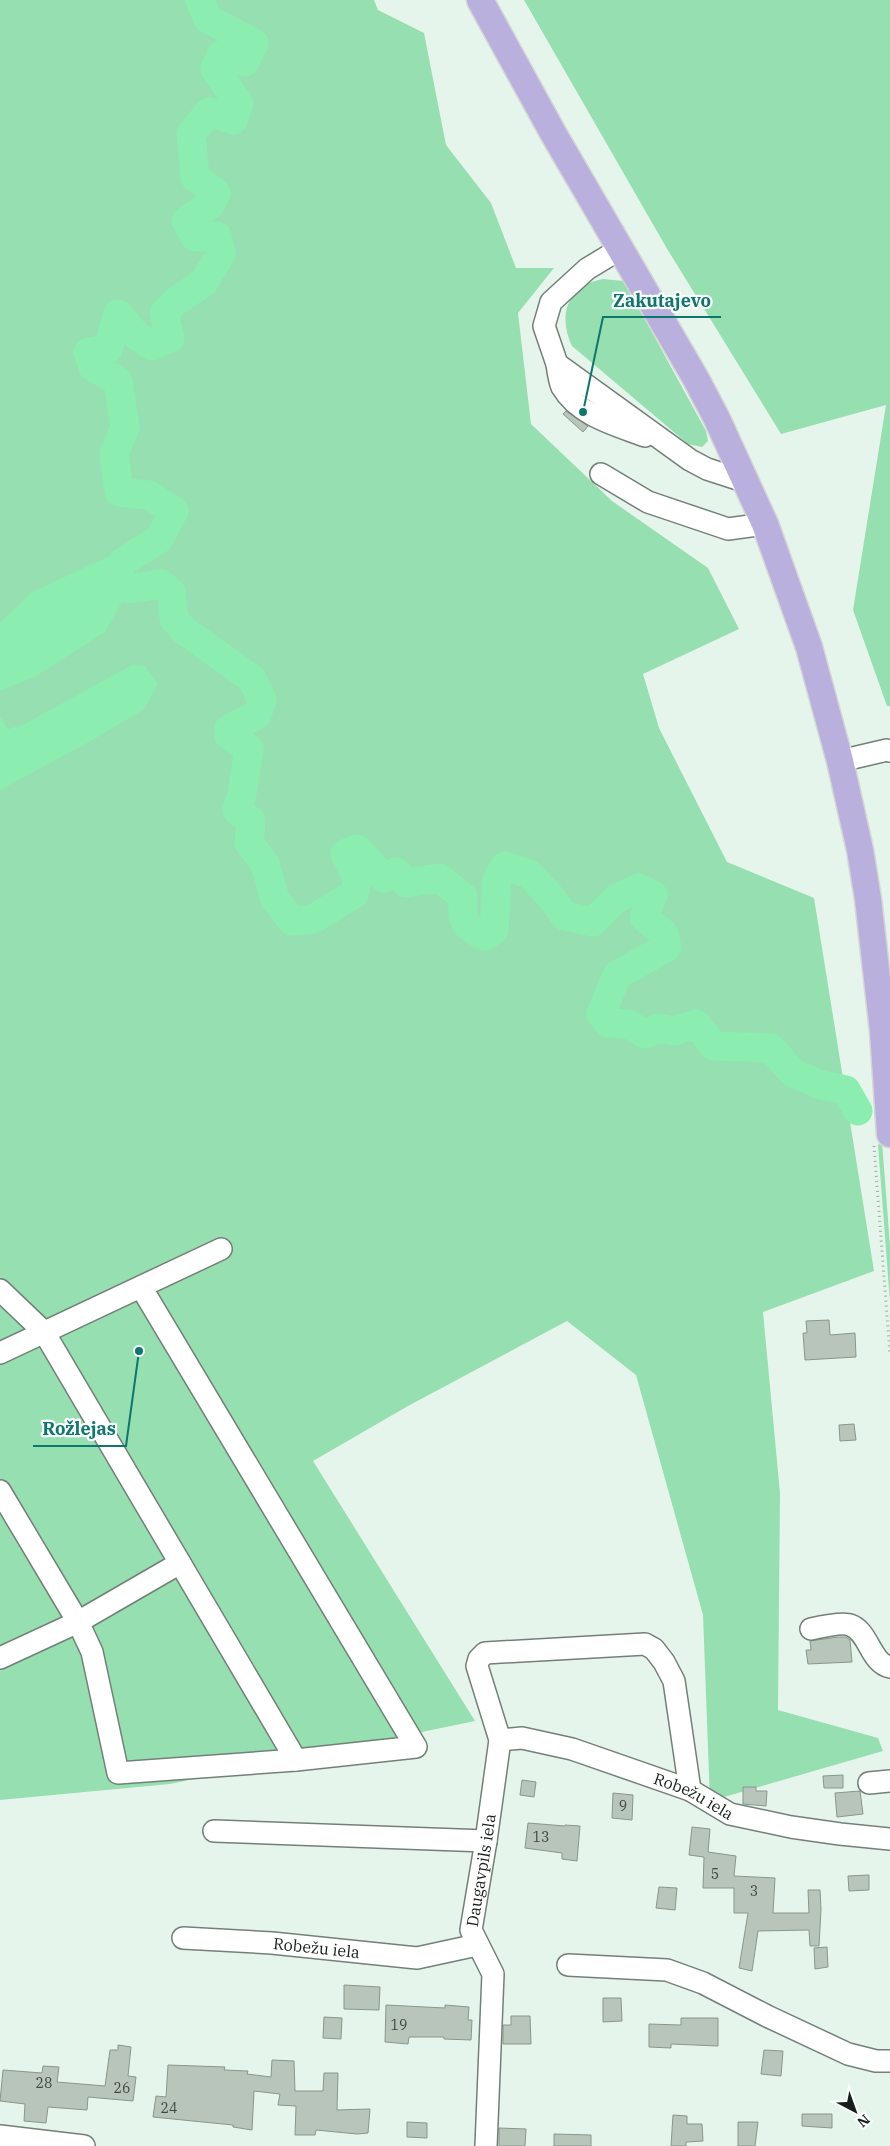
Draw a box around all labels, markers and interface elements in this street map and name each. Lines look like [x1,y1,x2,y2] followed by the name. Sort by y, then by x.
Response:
[603,284,721,317] callout: Zakutajevo
[613,289,711,312] text: Zakutajevo
[33,1413,126,1446] callout: Rožlejas
[42,1417,116,1440] text: Rožlejas
[651,1768,738,1824] street label: Robežu iela
[619,1797,627,1815] house number: 9
[462,1812,500,1928] street label: Daugavpils iela
[533,1828,549,1846] house number: 13
[711,1865,719,1883] house number: 5
[750,1882,758,1900] house number: 3
[272,1933,361,1962] street label: Robežu iela
[391,2016,407,2034] house number: 19
[36,2074,52,2092] house number: 28
[114,2079,130,2097] house number: 26
[830,2086,880,2136] north arrow
[161,2099,177,2117] house number: 24
[853,2110,874,2131] text: N

